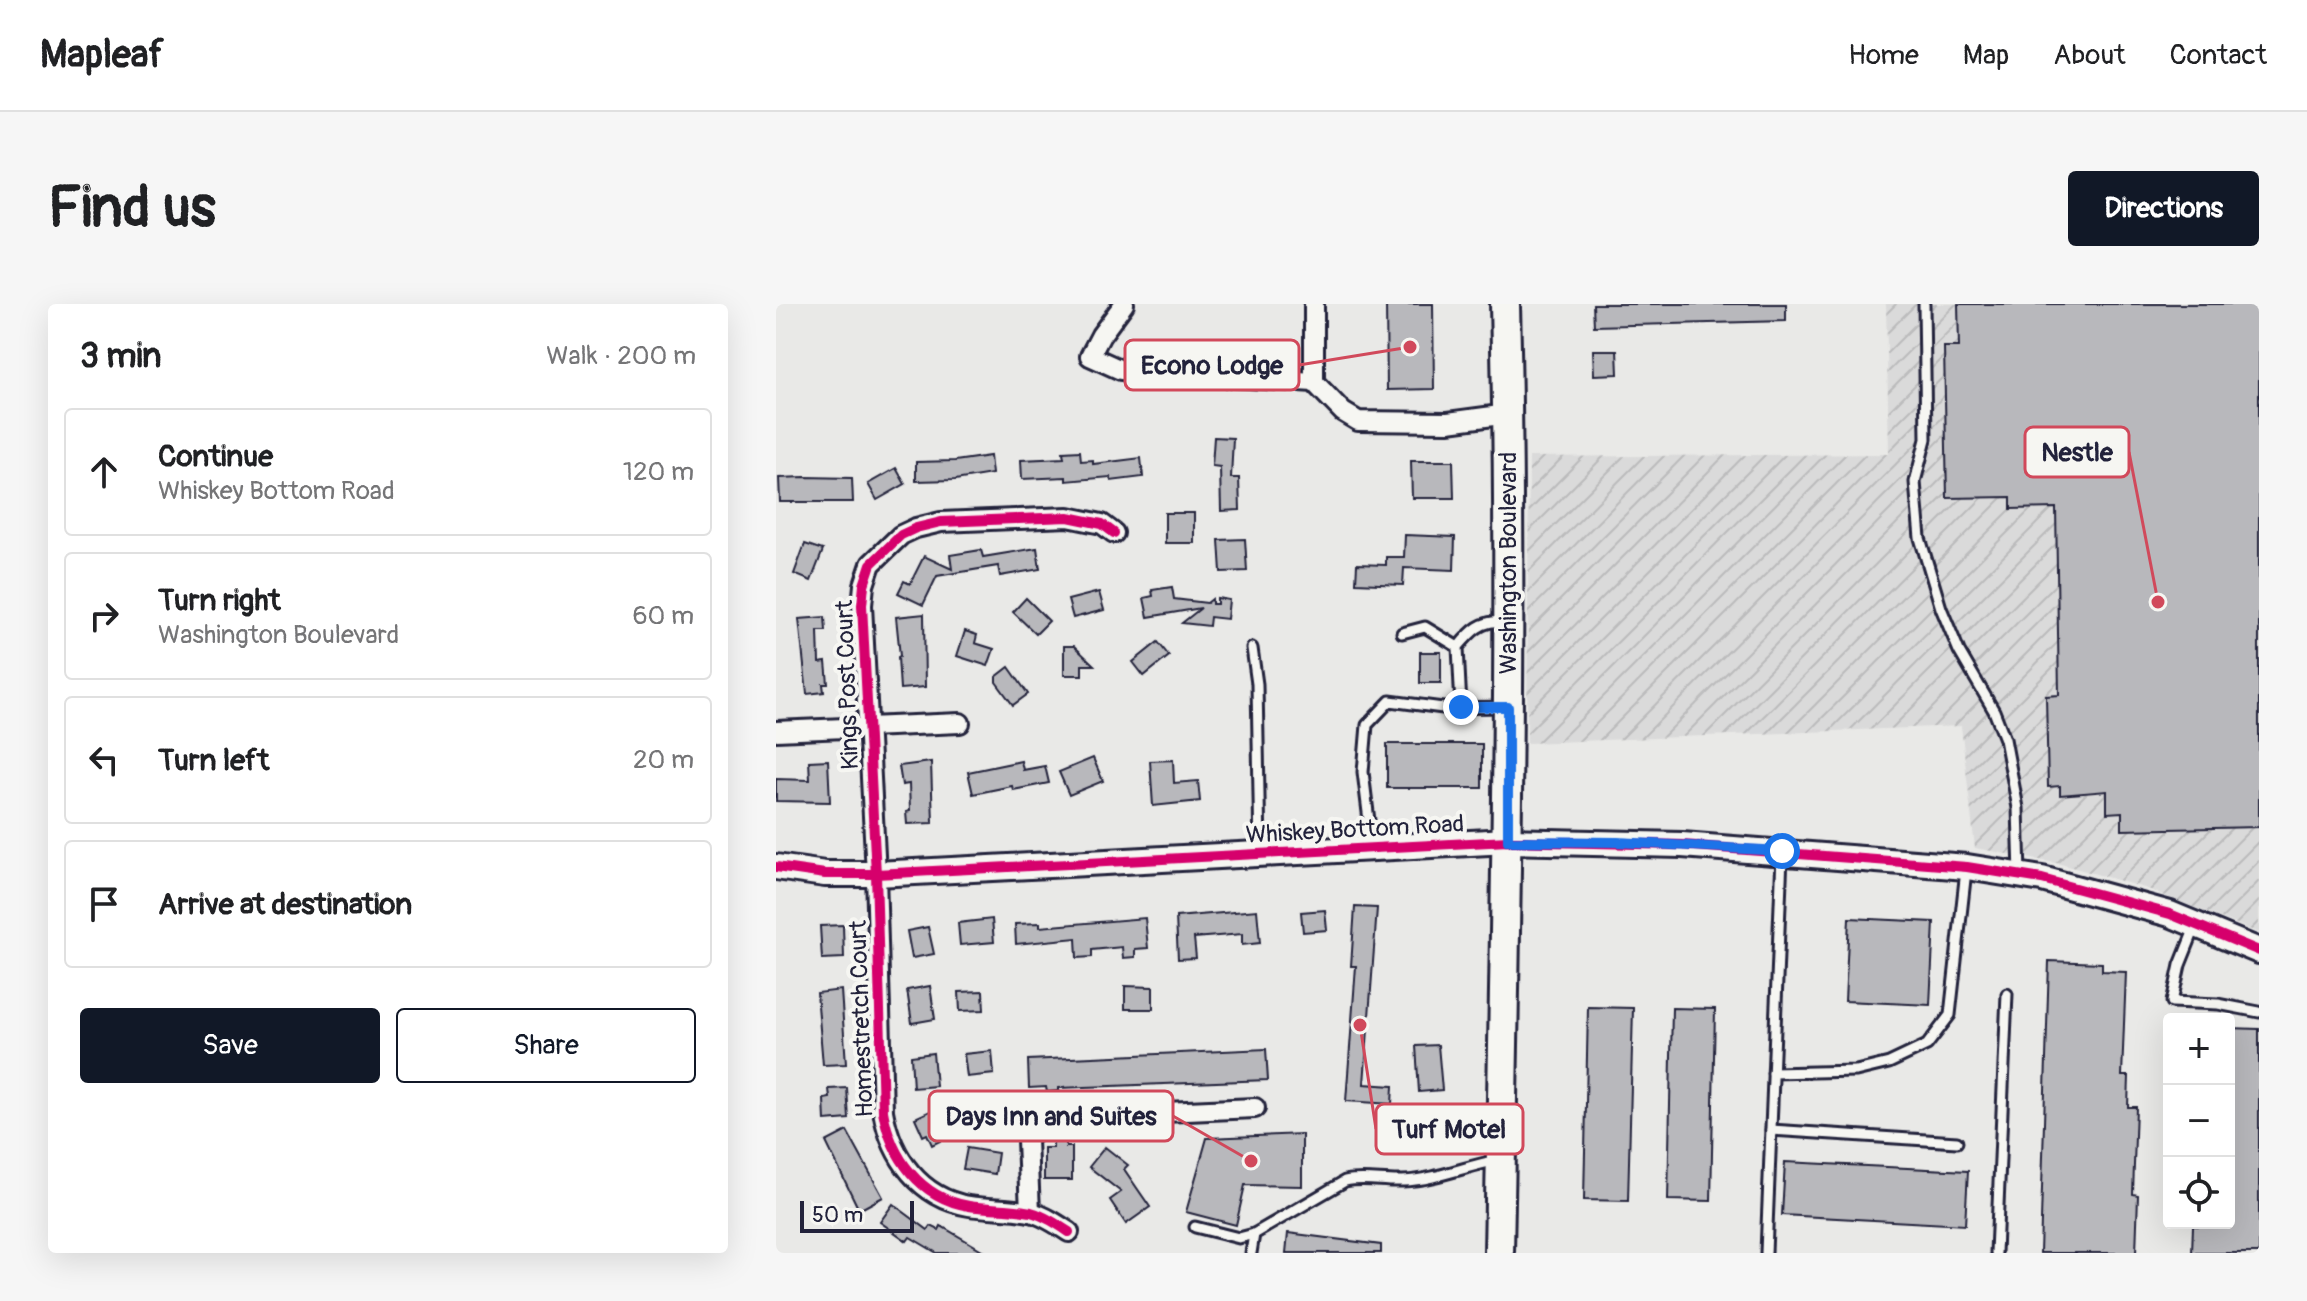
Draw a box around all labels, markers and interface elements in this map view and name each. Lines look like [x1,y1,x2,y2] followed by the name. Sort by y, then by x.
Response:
[40,31,164,79] text: Mapleaf
[1848,38,1919,73] text: Home
[1963,38,2009,73] text: Map
[2053,38,2126,73] text: About
[2170,38,2267,73] text: Contact
[2068,171,2259,246] button: Directions
[48,174,216,243] text: Find us
[80,335,162,378] text: 3 min
[546,340,696,372] text: Walk · 200 m
[1125,340,1299,390] callout: Econo Lodge
[1141,350,1284,382] text: Econo Lodge
[2025,427,2129,477] callout: Nestle
[2041,437,2114,469] text: Nestle
[158,438,273,475] text: Continue
[82,450,126,494] icon: ahead
[1494,452,1523,674] street label: Washington Boulevard
[623,456,694,488] text: 120 m
[158,475,395,507] text: Whiskey Bottom Road
[158,582,281,619] text: Turn right
[82,594,126,638] icon: right
[830,599,865,770] street label: Kings Post Court
[632,600,694,632] text: 60 m
[158,619,399,651] text: Washington Boulevard
[1443,689,1479,725] route end
[82,738,126,782] icon: left
[158,742,269,779] text: Turn left
[633,744,694,776] text: 20 m
[1245,809,1465,850] street label: Whiskey Bottom Road
[1764,833,1800,869] route start
[82,882,126,926] icon: arrive
[158,886,412,923] text: Arrive at destination
[844,920,879,1118] street label: Homestretch Court
[80,1008,380,1083] button: Save
[396,1008,696,1083] button: Share
[2163,1013,2235,1229] map controls
[2163,1013,2235,1085] button: +
[2163,1085,2235,1157] button: −
[929,1091,1173,1141] callout: Days Inn and Suites
[945,1101,1157,1133] text: Days Inn and Suites
[1376,1104,1523,1154] callout: Turf Motel
[1391,1114,1506,1146] text: Turf Motel
[2163,1157,2235,1229] button: locate
[800,1197,914,1233] scale bar
[812,1201,863,1229] text: 50 m

